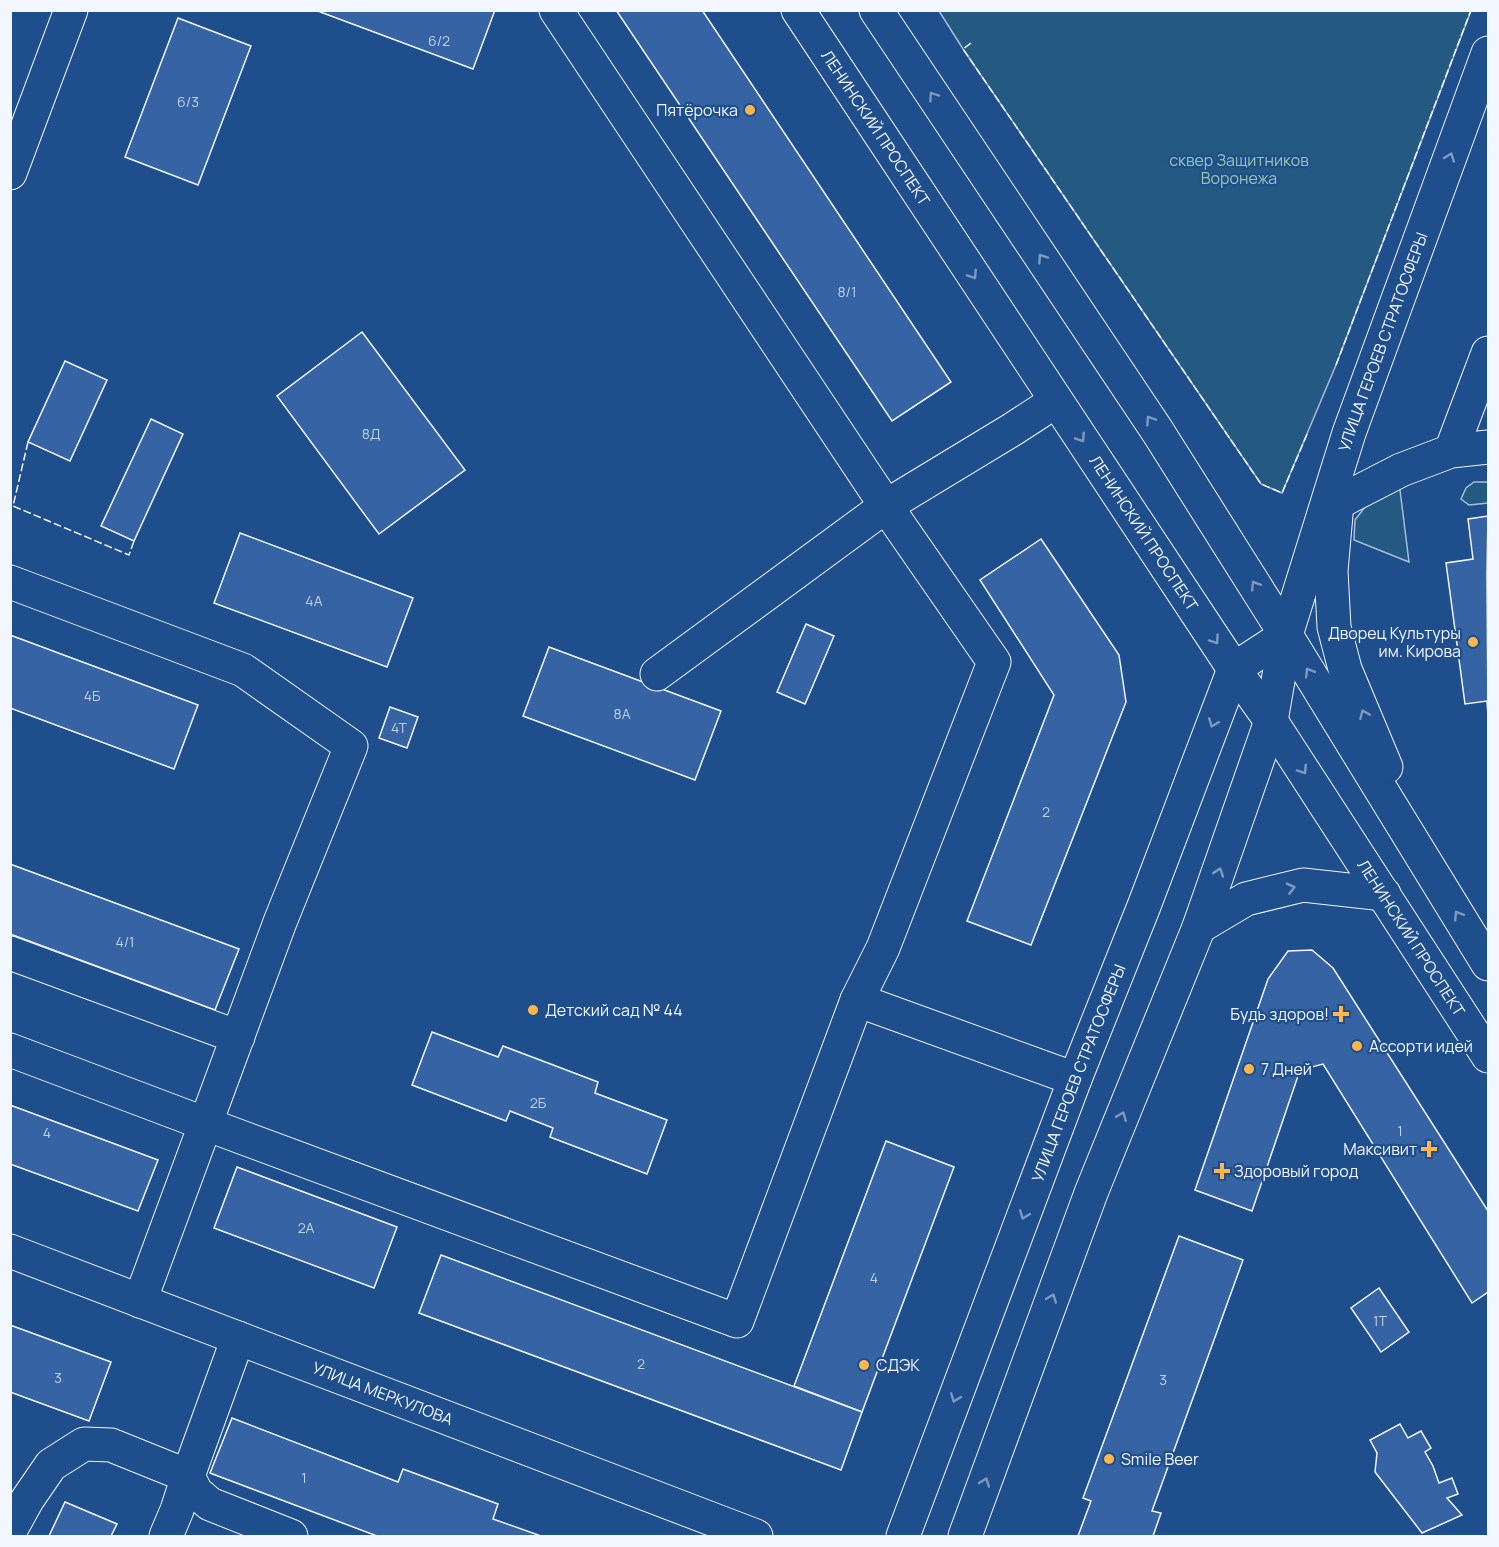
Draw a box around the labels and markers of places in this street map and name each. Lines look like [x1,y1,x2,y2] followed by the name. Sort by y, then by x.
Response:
[656,99,738,121] place label: Пятёрочка
[743,103,757,117] marker: Пятёрочка
[1328,622,1461,662] place label: Дворец Культуры им. Кирова
[1466,635,1480,649] marker: Дворец Культуры им. Кирова
[545,999,683,1021] place label: Детский сад № 44
[526,1003,540,1017] marker: Детский сад № 44
[1230,1003,1329,1025] place label: Будь здоров!
[1334,1007,1348,1021] marker: Будь здоров!
[1369,1035,1473,1057] place label: Ассорти идей
[1350,1039,1364,1053] marker: Ассорти идей
[1261,1058,1312,1080] place label: 7 Дней
[1242,1062,1256,1076] marker: 7 Дней
[1343,1138,1417,1160] place label: Максивит
[1422,1142,1436,1156] marker: Максивит
[1234,1160,1359,1182] place label: Здоровый город
[1215,1164,1229,1178] marker: Здоровый город
[876,1354,920,1376] place label: СДЭК
[857,1358,871,1372] marker: СДЭК
[1121,1448,1199,1470] place label: Smile Beer
[1102,1452,1116,1466] marker: Smile Beer

